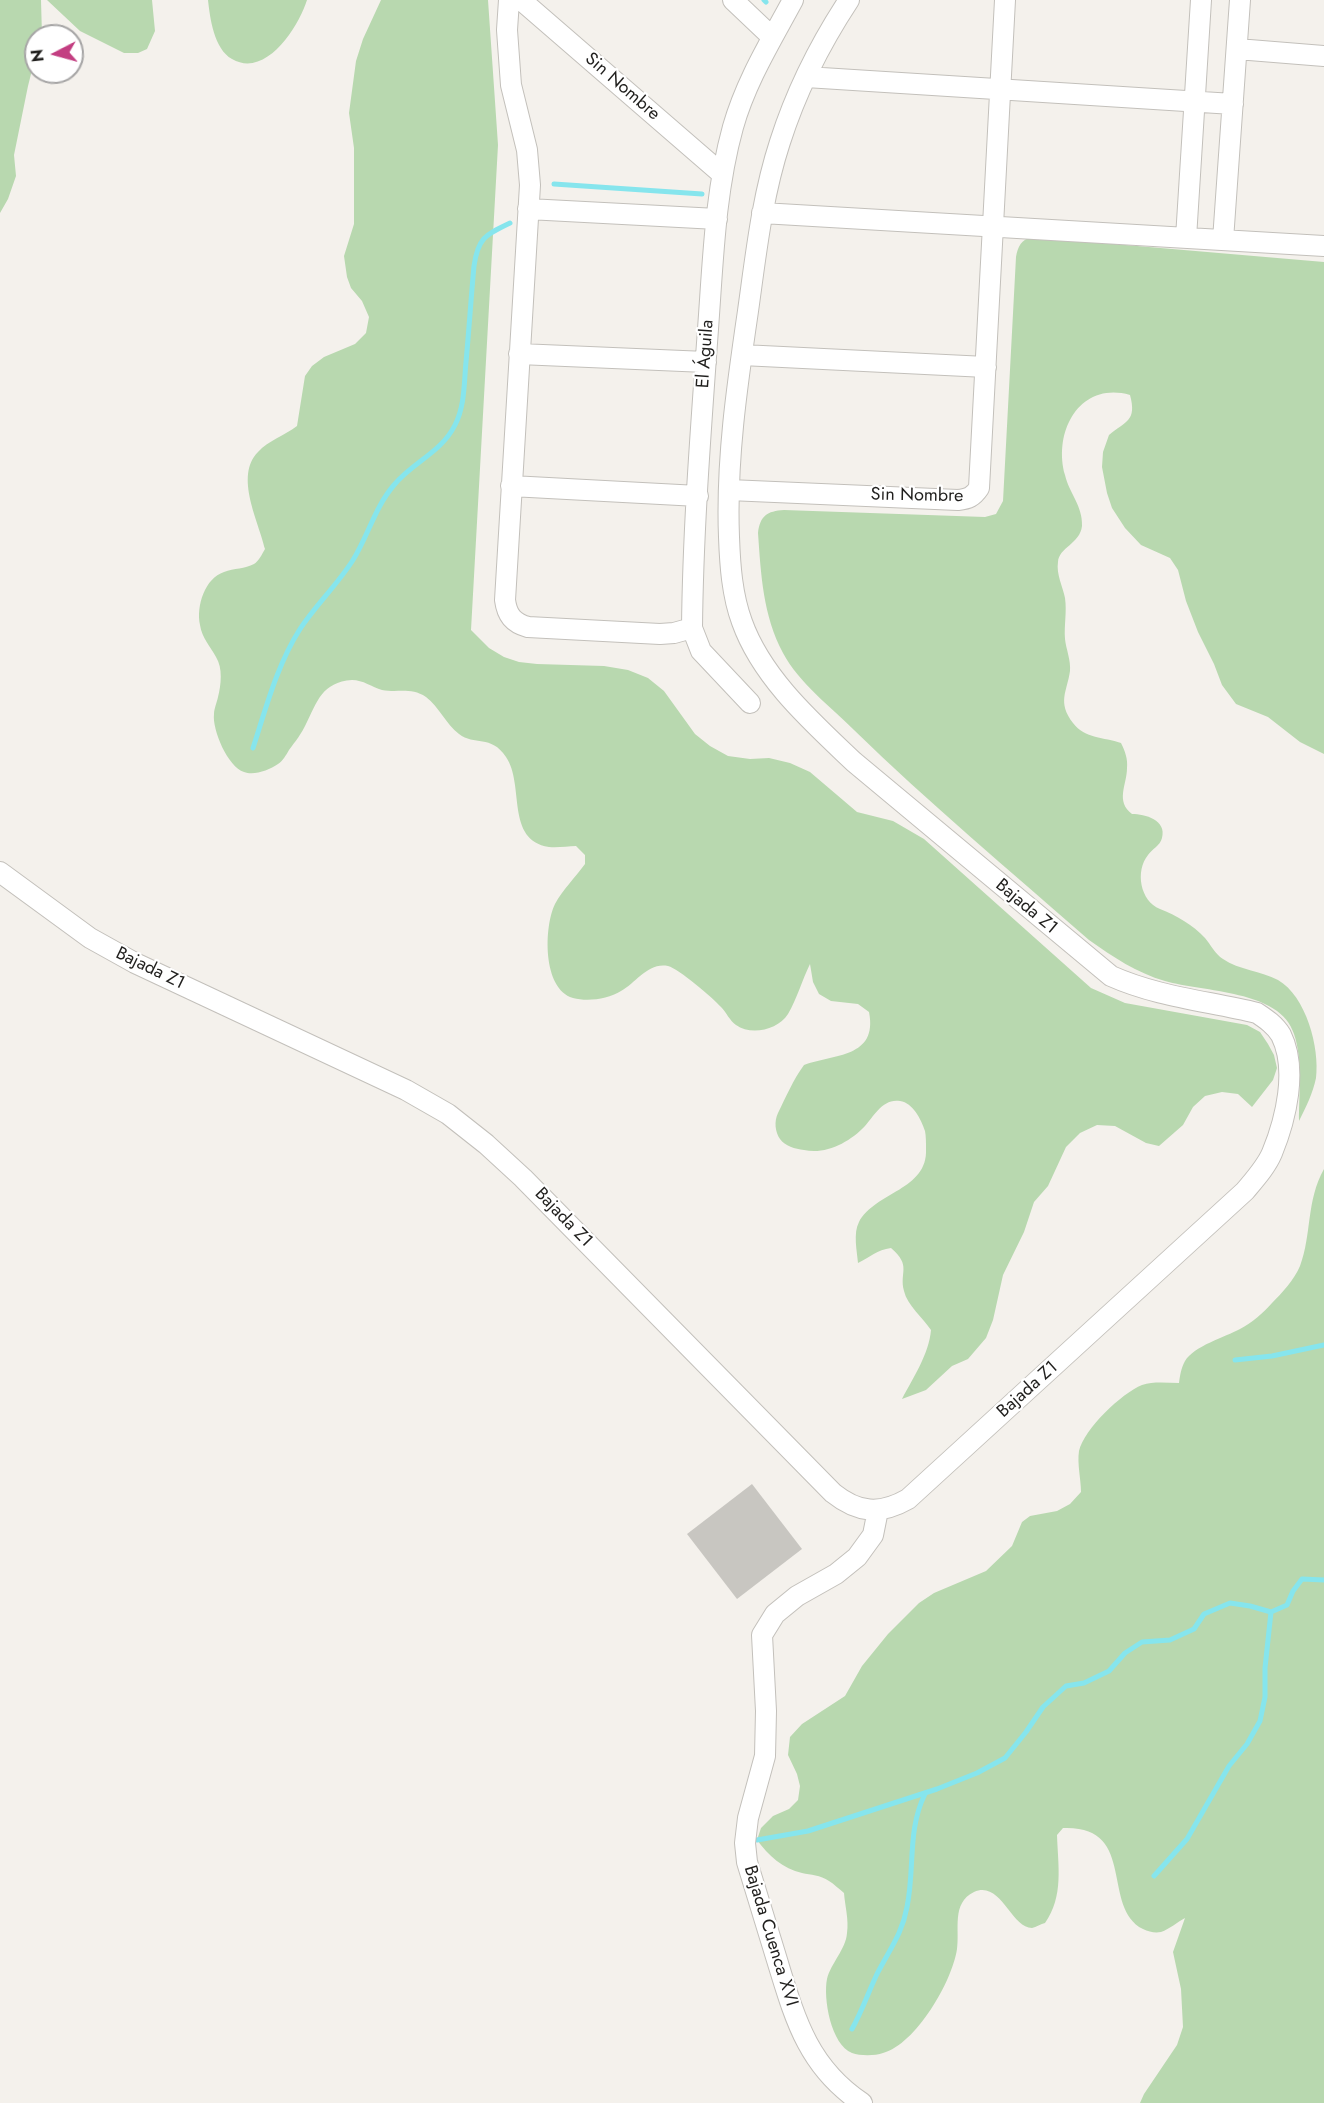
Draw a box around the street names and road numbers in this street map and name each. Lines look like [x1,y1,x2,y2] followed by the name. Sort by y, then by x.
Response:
[580,48,664,126] street label: Sin Nombre
[693,319,719,389] street label: El Águila
[870,484,964,508] street label: Sin Nombre
[991,875,1061,939] street label: Bajada Z1
[112,943,188,995] street label: Bajada Z1
[529,1184,597,1252] street label: Bajada Z1
[993,1357,1063,1423] street label: Bajada Z1
[738,1863,802,2009] street label: Bajada Cuenca XVI

